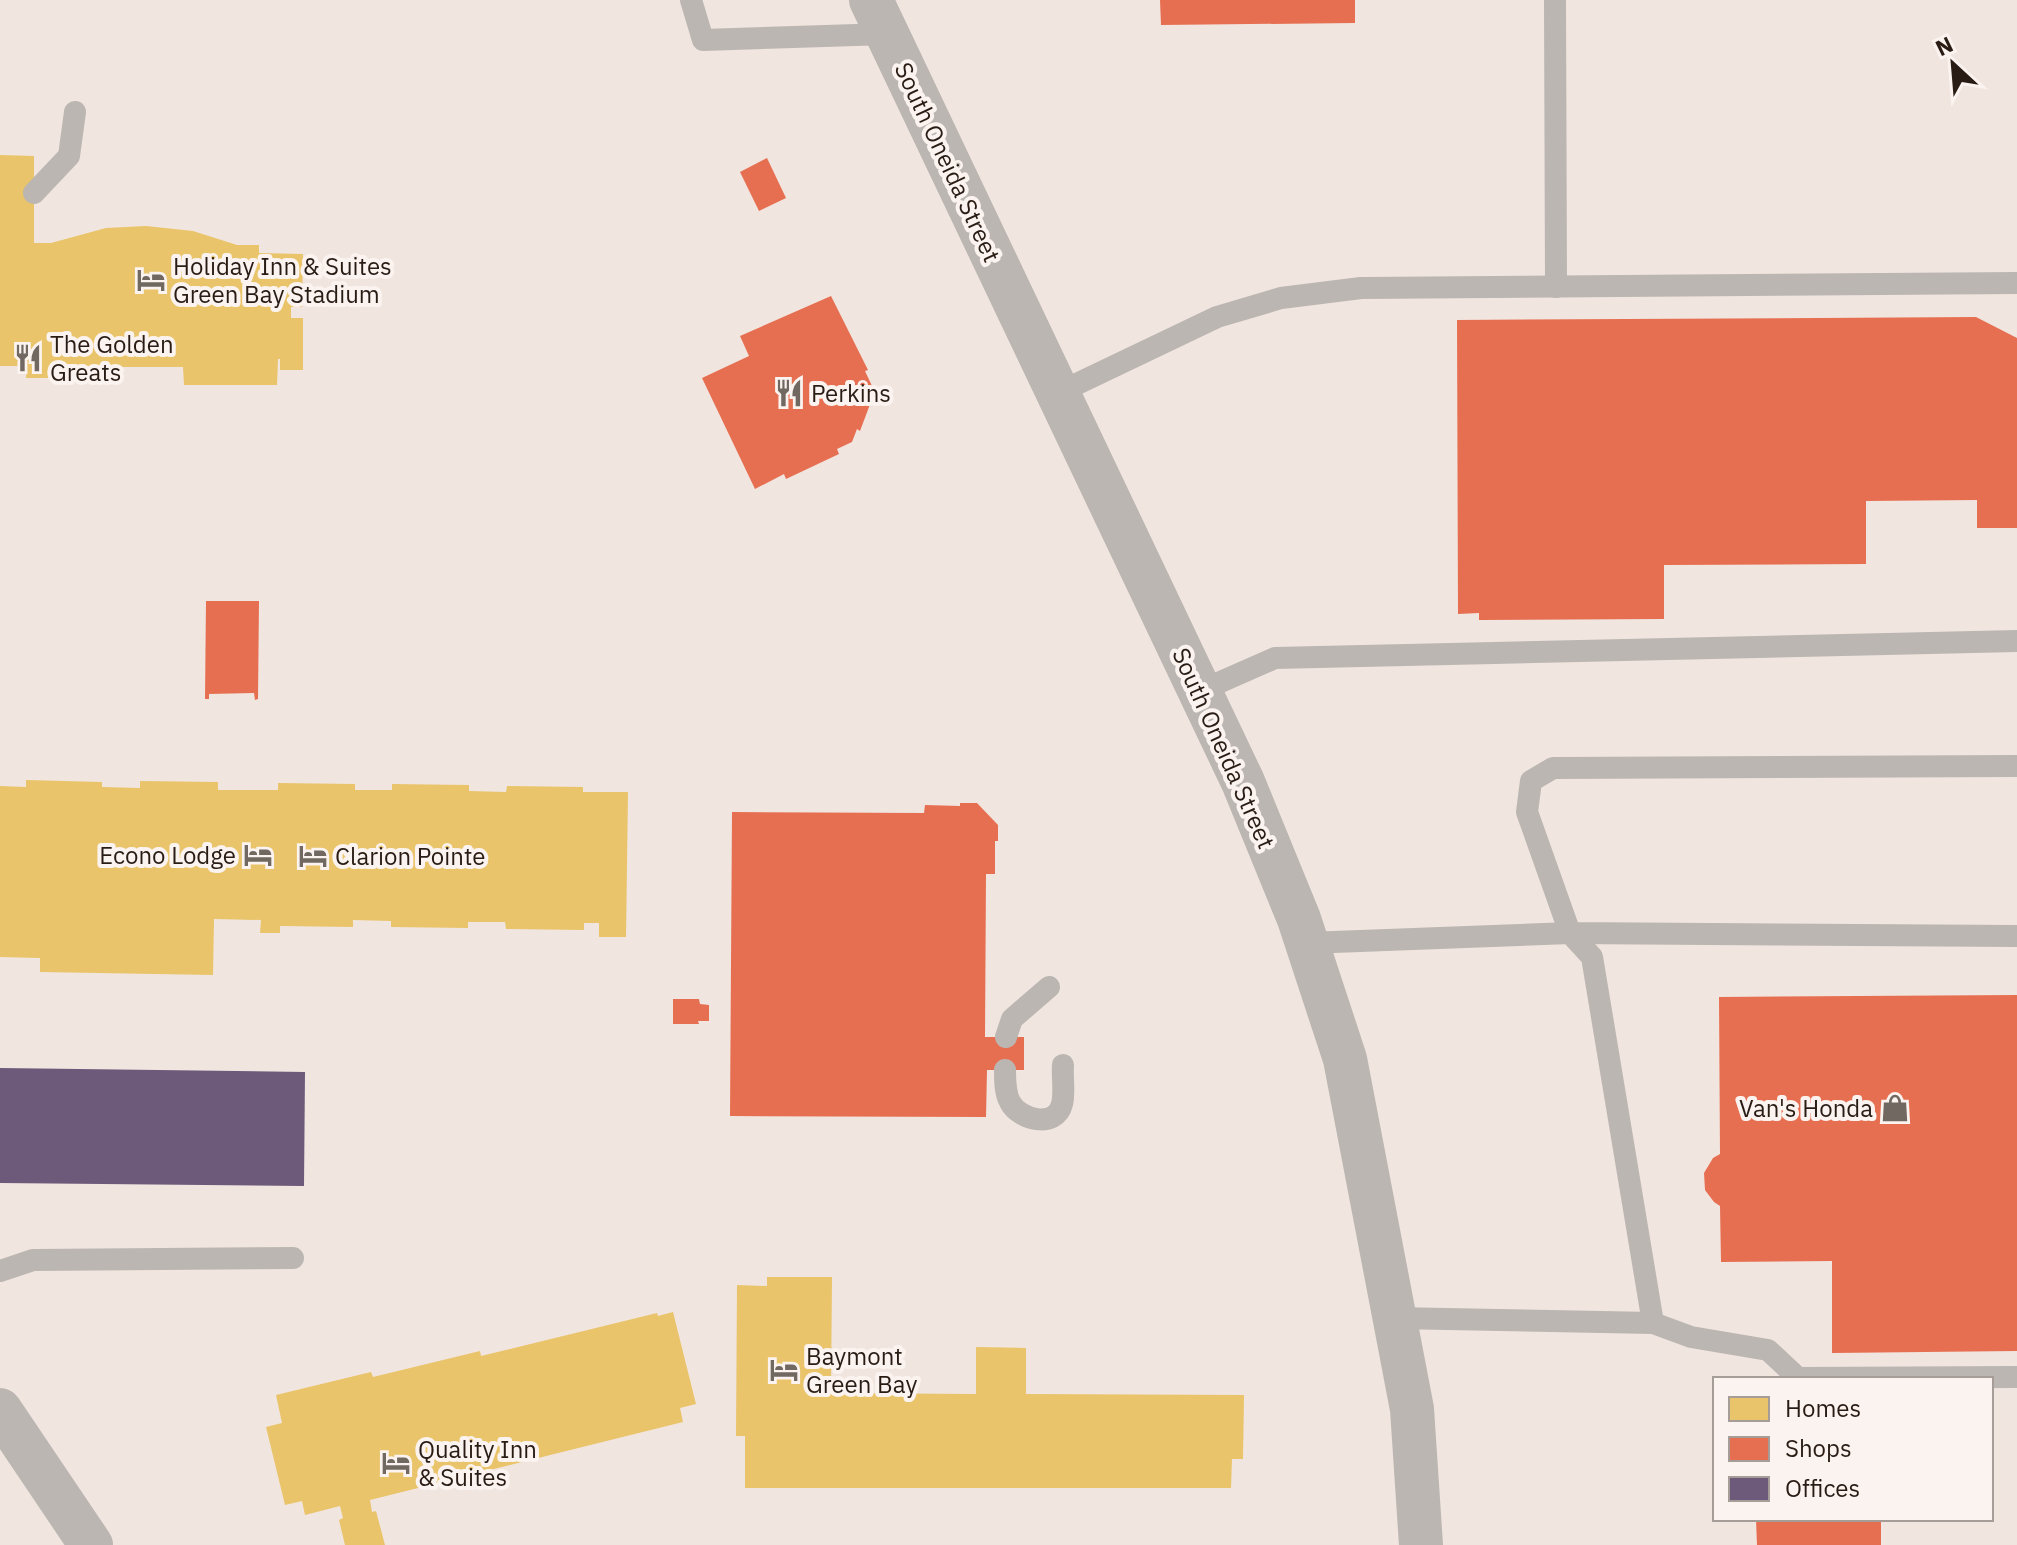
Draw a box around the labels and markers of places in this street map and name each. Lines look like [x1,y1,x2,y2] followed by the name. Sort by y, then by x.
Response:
[173,250,392,310] place label: Holiday Inn & Suites Green Bay Stadium
[136,265,166,295] hotel icon: Holiday Inn & Suites Green Bay Stadium
[50,328,174,388] place label: The Golden Greats
[13,343,43,373] restaurant icon: The Golden Greats
[811,377,891,409] place label: Perkins
[774,378,804,408] restaurant icon: Perkins
[99,839,236,871] place label: Econo Lodge
[243,840,273,870] hotel icon: Econo Lodge
[335,840,485,872] place label: Clarion Pointe
[298,841,328,871] hotel icon: Clarion Pointe
[1739,1092,1873,1124] place label: Van's Honda
[1880,1093,1910,1123] shop icon: Van's Honda
[806,1340,917,1400] place label: Baymont Green Bay
[769,1355,799,1385] hotel icon: Baymont Green Bay
[418,1433,537,1493] place label: Quality Inn & Suites
[381,1448,411,1478] hotel icon: Quality Inn & Suites

